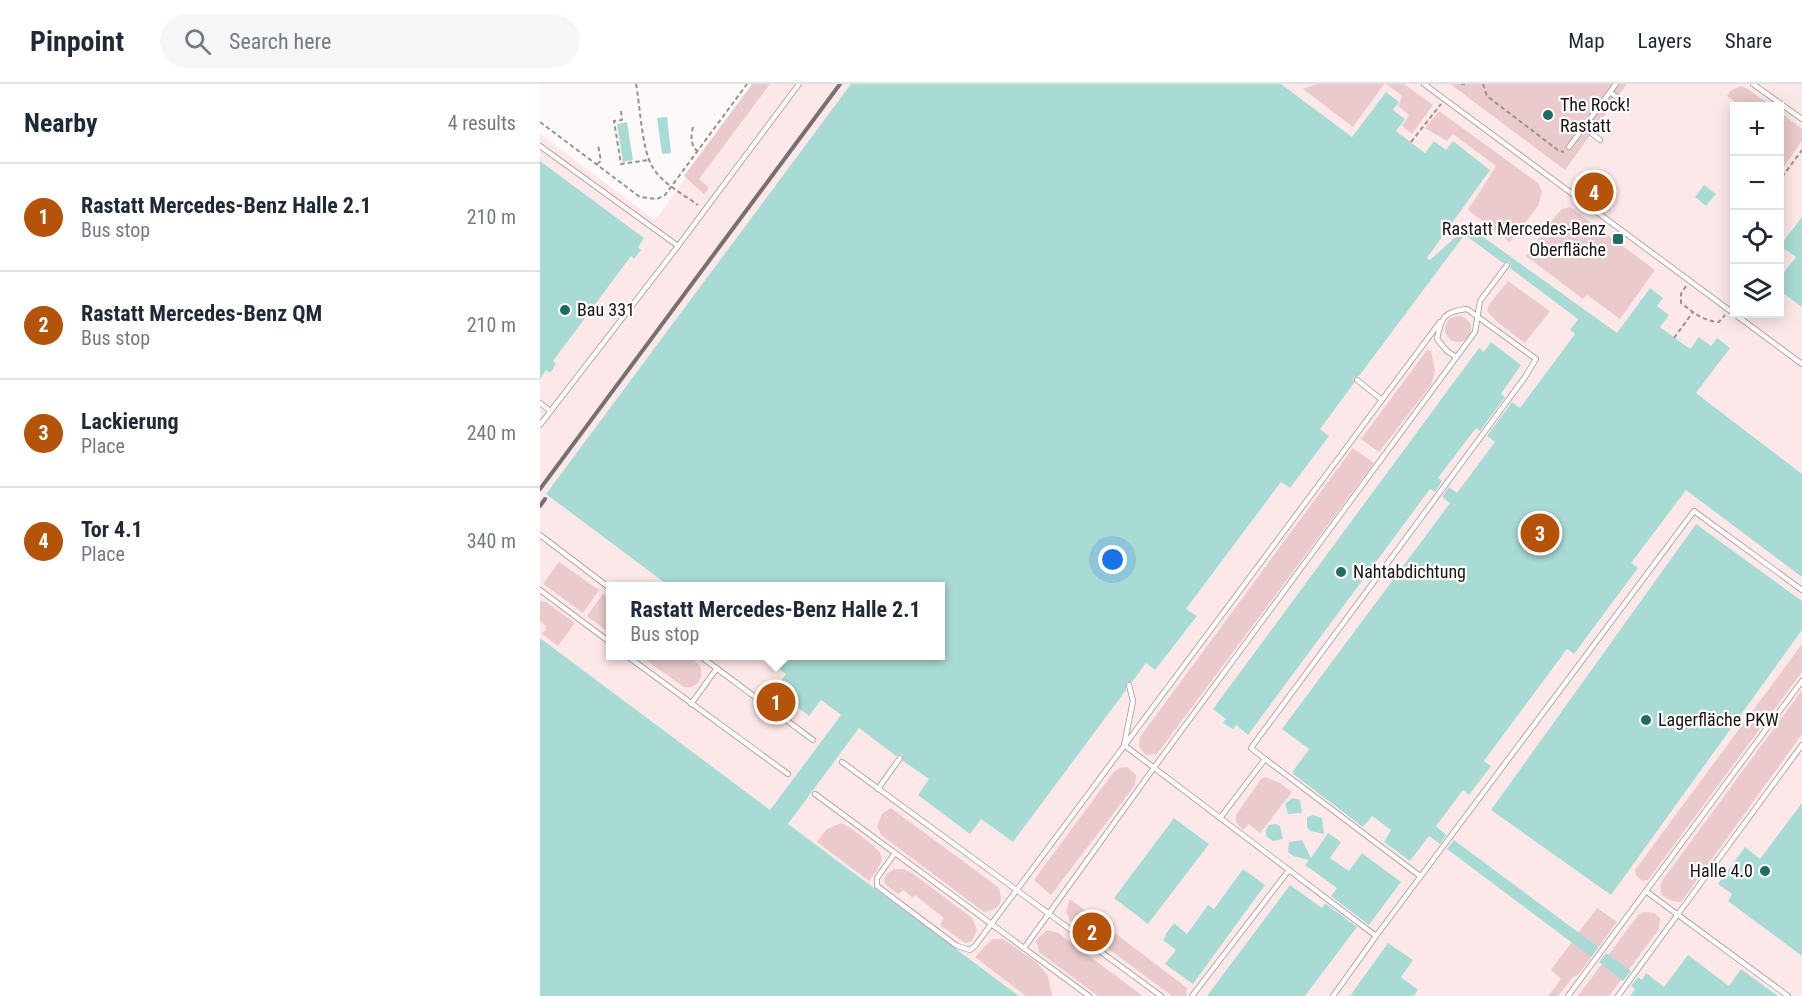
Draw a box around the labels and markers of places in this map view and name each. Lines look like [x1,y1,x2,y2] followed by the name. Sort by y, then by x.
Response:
[1560,94,1630,136] place label: The Rock! Rastatt
[1541,108,1555,122] marker: The Rock! Rastatt
[1574,170,1614,214] pin: 4
[1442,218,1606,260] place label: Rastatt Mercedes-Benz Oberfläche
[1611,232,1625,246] marker: Rastatt Mercedes-Benz Oberfläche
[577,299,635,320] place label: Bau 331
[558,303,572,317] marker: Bau 331
[1520,510,1560,556] pin: 3
[1353,561,1466,582] place label: Nahtabdichtung
[1334,565,1348,579] marker: Nahtabdichtung
[756,680,796,724] pin: 1
[1658,709,1779,730] place label: Lagerfläche PKW
[1639,713,1653,727] marker: Lagerfläche PKW
[1690,860,1753,881] place label: Halle 4.0
[1758,864,1772,878] marker: Halle 4.0
[1072,910,1112,954] pin: 2

